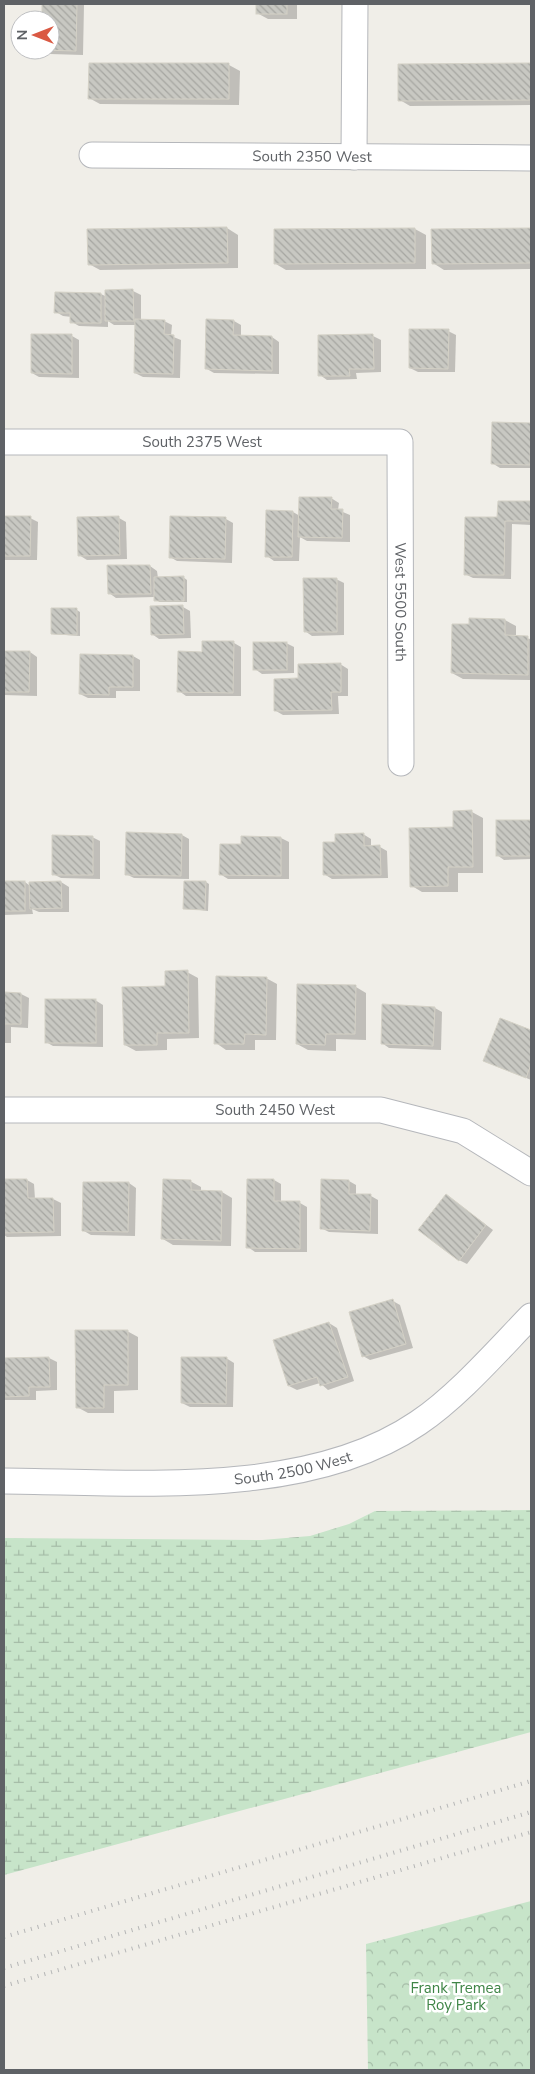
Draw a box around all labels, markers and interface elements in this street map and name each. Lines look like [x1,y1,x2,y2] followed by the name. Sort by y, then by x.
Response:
[10,10,60,60] north arrow
[13,30,32,40] text: N
[252,146,373,167] street label: South 2350 West
[142,432,263,452] street label: South 2375 West
[390,542,411,662] street label: West 5500 South
[215,1100,336,1120] street label: South 2450 West
[233,1446,355,1490] street label: South 2500 West
[410,1978,502,2015] park label: Frank Tremea Roy Park

